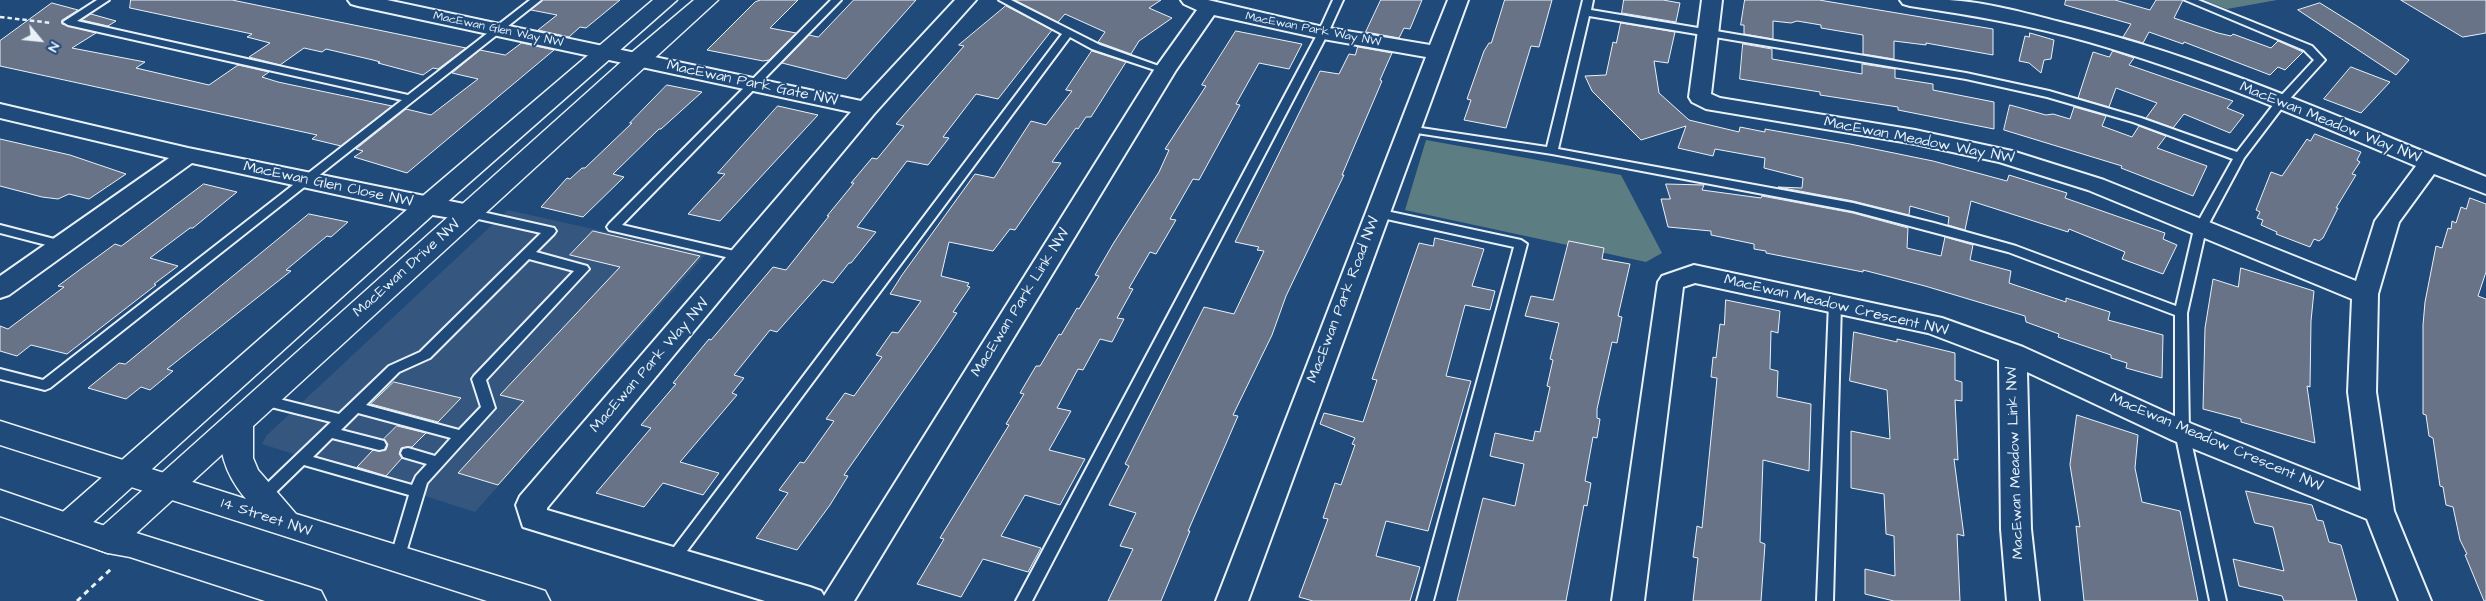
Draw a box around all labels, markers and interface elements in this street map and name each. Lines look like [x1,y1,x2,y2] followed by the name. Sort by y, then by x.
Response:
[432,9,564,51] street label: MacEwan Glen Way NW
[1244,10,1382,50] street label: MacEwan Park Way NW
[15,15,65,65] north arrow
[42,38,64,56] text: N
[665,57,839,111] street label: MacEwan Park Gate NW
[2237,78,2423,168] street label: MacEwan Meadow Way NW
[1822,114,2016,168] street label: MacEwan Meadow Way NW
[242,158,414,212] street label: MacEwan Glen Close NW
[1304,214,1384,386] street label: MacEwan Park Road NW
[350,216,464,322] street label: MacEwan Drive NW
[968,226,1074,380] street label: MacEwan Park Link NW
[1722,271,1950,341] street label: MacEwan Meadow Crescent NW
[587,295,713,437] street label: MacEwan Park Way NW
[2004,366,2028,560] street label: MacEwan Meadow Link NW
[2107,390,2325,496] street label: MacEwan Meadow Crescent NW
[219,495,313,541] street label: 14 Street NW

